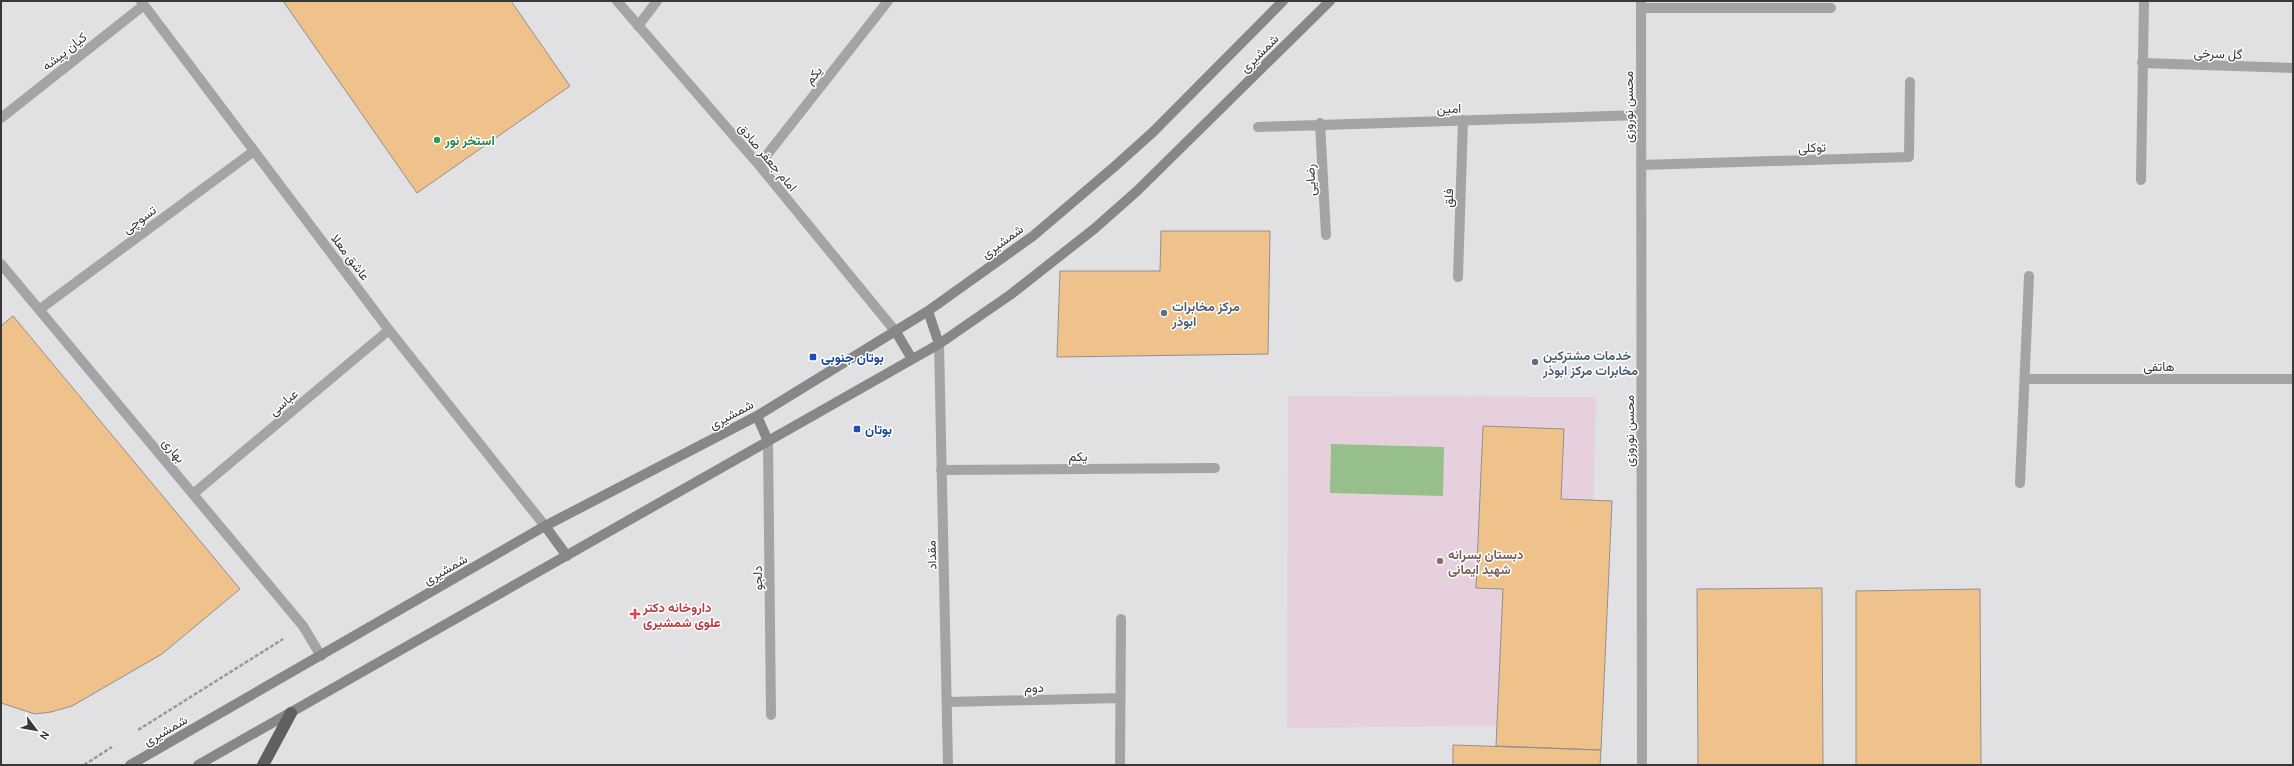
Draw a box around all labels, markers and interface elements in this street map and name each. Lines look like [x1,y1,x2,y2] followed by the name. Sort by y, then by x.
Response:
[38,28,91,75] street label: کیان پیشه
[1236,30,1282,76] street label: شمشیری
[2193,44,2243,63] street label: گل سرخی
[801,63,826,88] street label: یکم
[1620,71,1637,143] street label: محسن نوروزی
[1437,100,1461,117] street label: امین
[734,120,801,195] street label: امام جعفر صادق
[444,132,495,149] place label: استخر نور
[432,135,442,145] marker: استخر نور
[1798,139,1826,156] street label: توکلی
[1301,164,1320,196] street label: رضایی
[1440,188,1457,208] street label: فلق
[119,201,160,238] street label: تسوچی
[978,220,1027,262] street label: شمشیری
[327,230,374,284] street label: عاشق معلا
[1171,298,1240,330] place label: مرکز مخابرات ابوذر
[1159,308,1169,318] marker: مرکز مخابرات ابوذر
[1542,347,1638,379] place label: خدمات مشترکین مخابرات مرکز ابوذر
[821,349,884,366] place label: بوتان جنوبی
[808,352,818,362] marker: بوتان جنوبی
[1530,357,1540,367] marker: خدمات مشترکین مخابرات مرکز ابوذر
[2143,358,2175,375] street label: هاتفی
[265,385,302,420] street label: عباسی
[1621,395,1638,467] street label: محسن نوروزی
[706,396,756,433] street label: شمشیری
[865,421,892,438] place label: بوتان
[852,424,862,434] marker: بوتان
[158,434,189,466] street label: بهاری
[1069,448,1087,465] street label: یکم
[922,540,940,570] street label: مقداد
[1448,546,1523,578] place label: دبستان پسرانه شهید ایمانی
[420,550,470,589] street label: شمشیری
[1435,556,1445,566] marker: دبستان پسرانه شهید ایمانی
[749,566,766,590] street label: دلجو
[642,599,721,631] place label: داروخانه دکتر علوی شمشیری
[630,609,640,619] marker: داروخانه دکتر علوی شمشیری
[1024,679,1044,696] street label: دوم
[16,710,56,750] north arrow
[140,711,190,750] street label: شمشیری
[36,728,52,742] text: N

